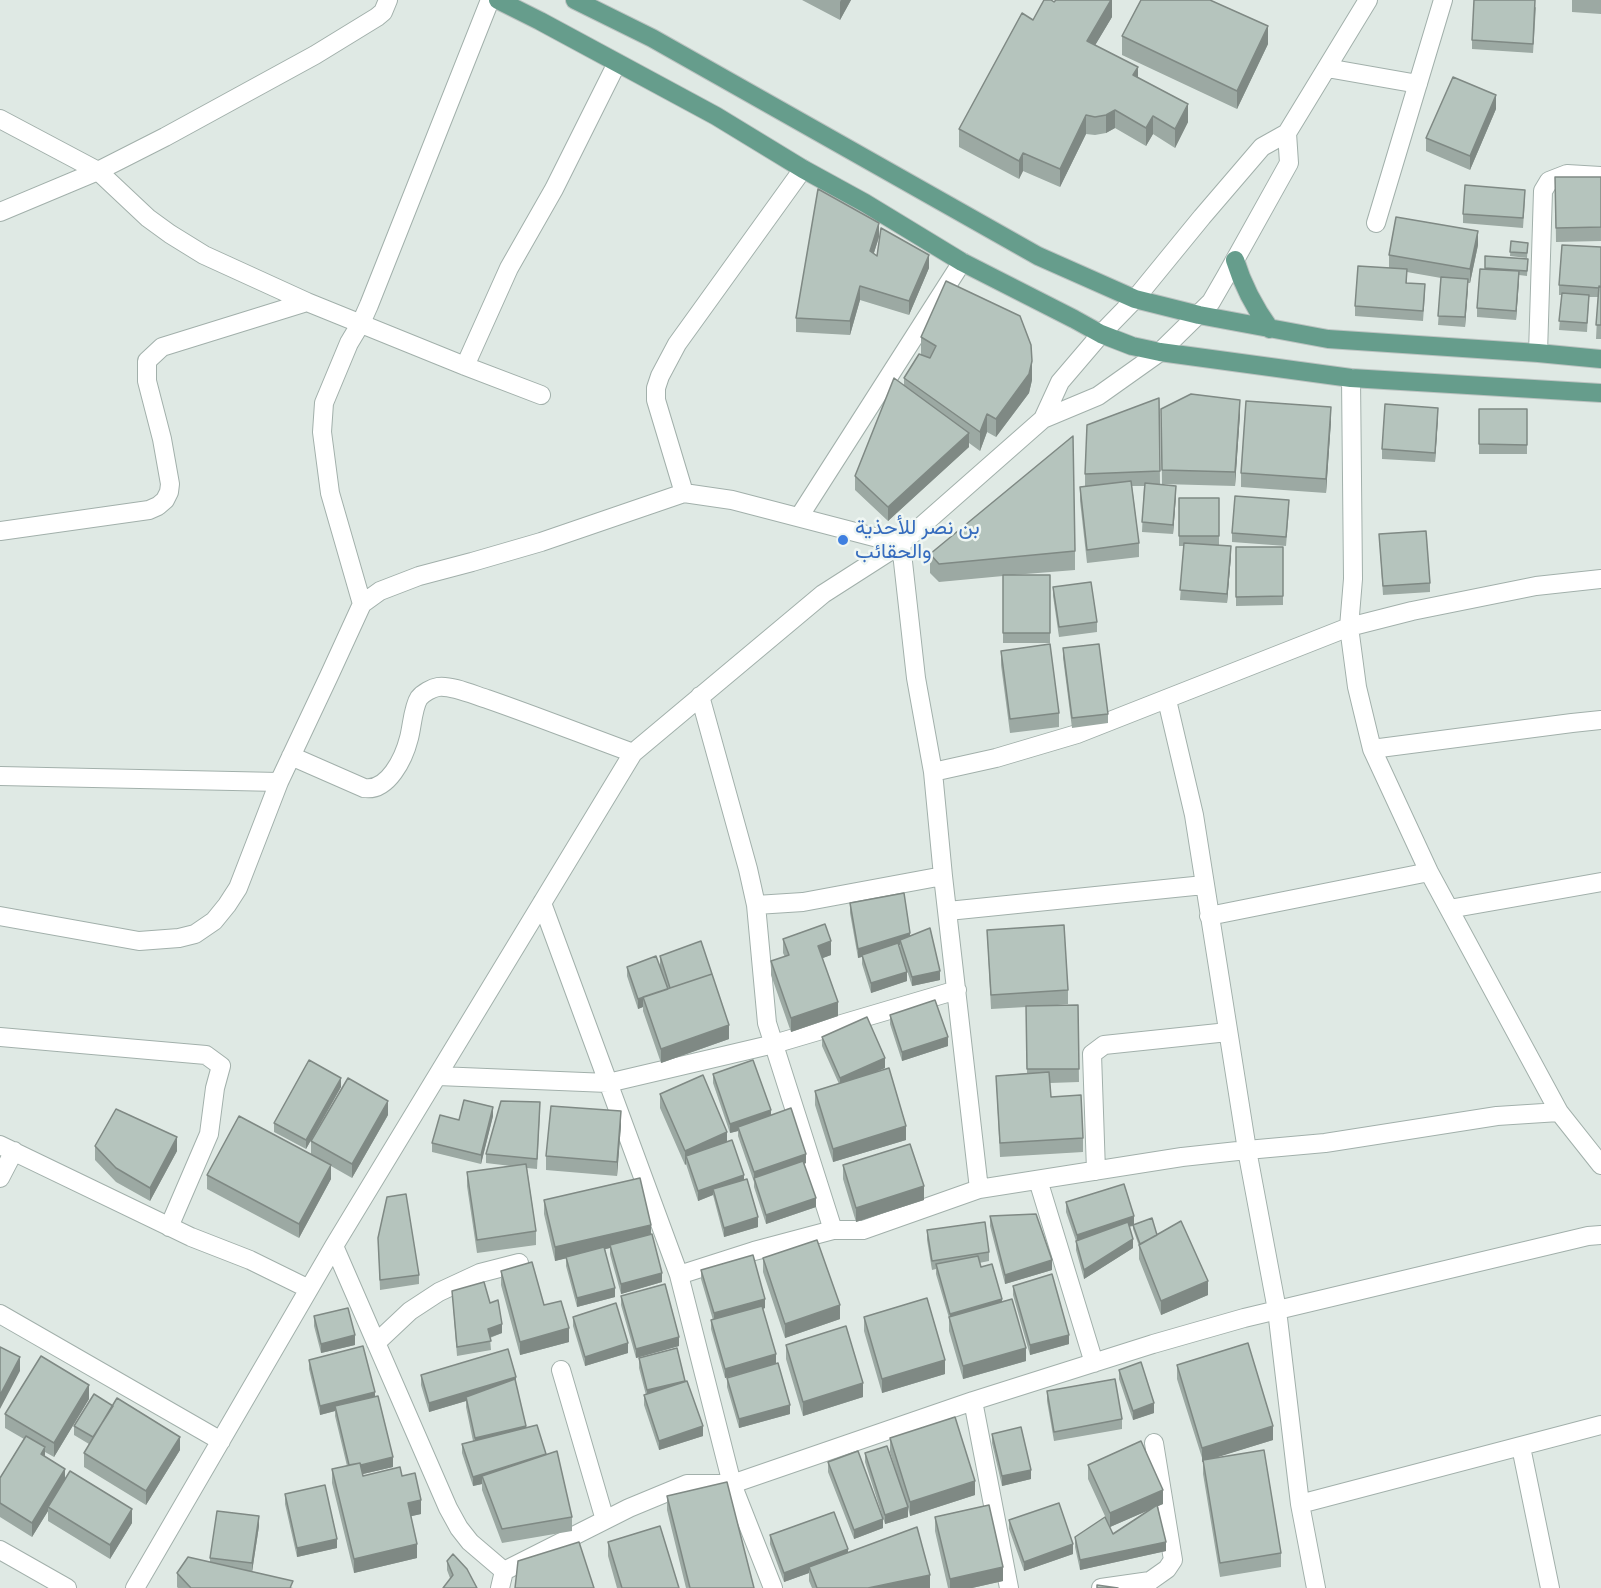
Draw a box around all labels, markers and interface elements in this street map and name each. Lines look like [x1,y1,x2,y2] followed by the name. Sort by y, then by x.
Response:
[855,515,980,565] place label: بن نصر للأحذية والحقائب
[836,533,850,547] marker: بن نصر للأحذية والحقائب

